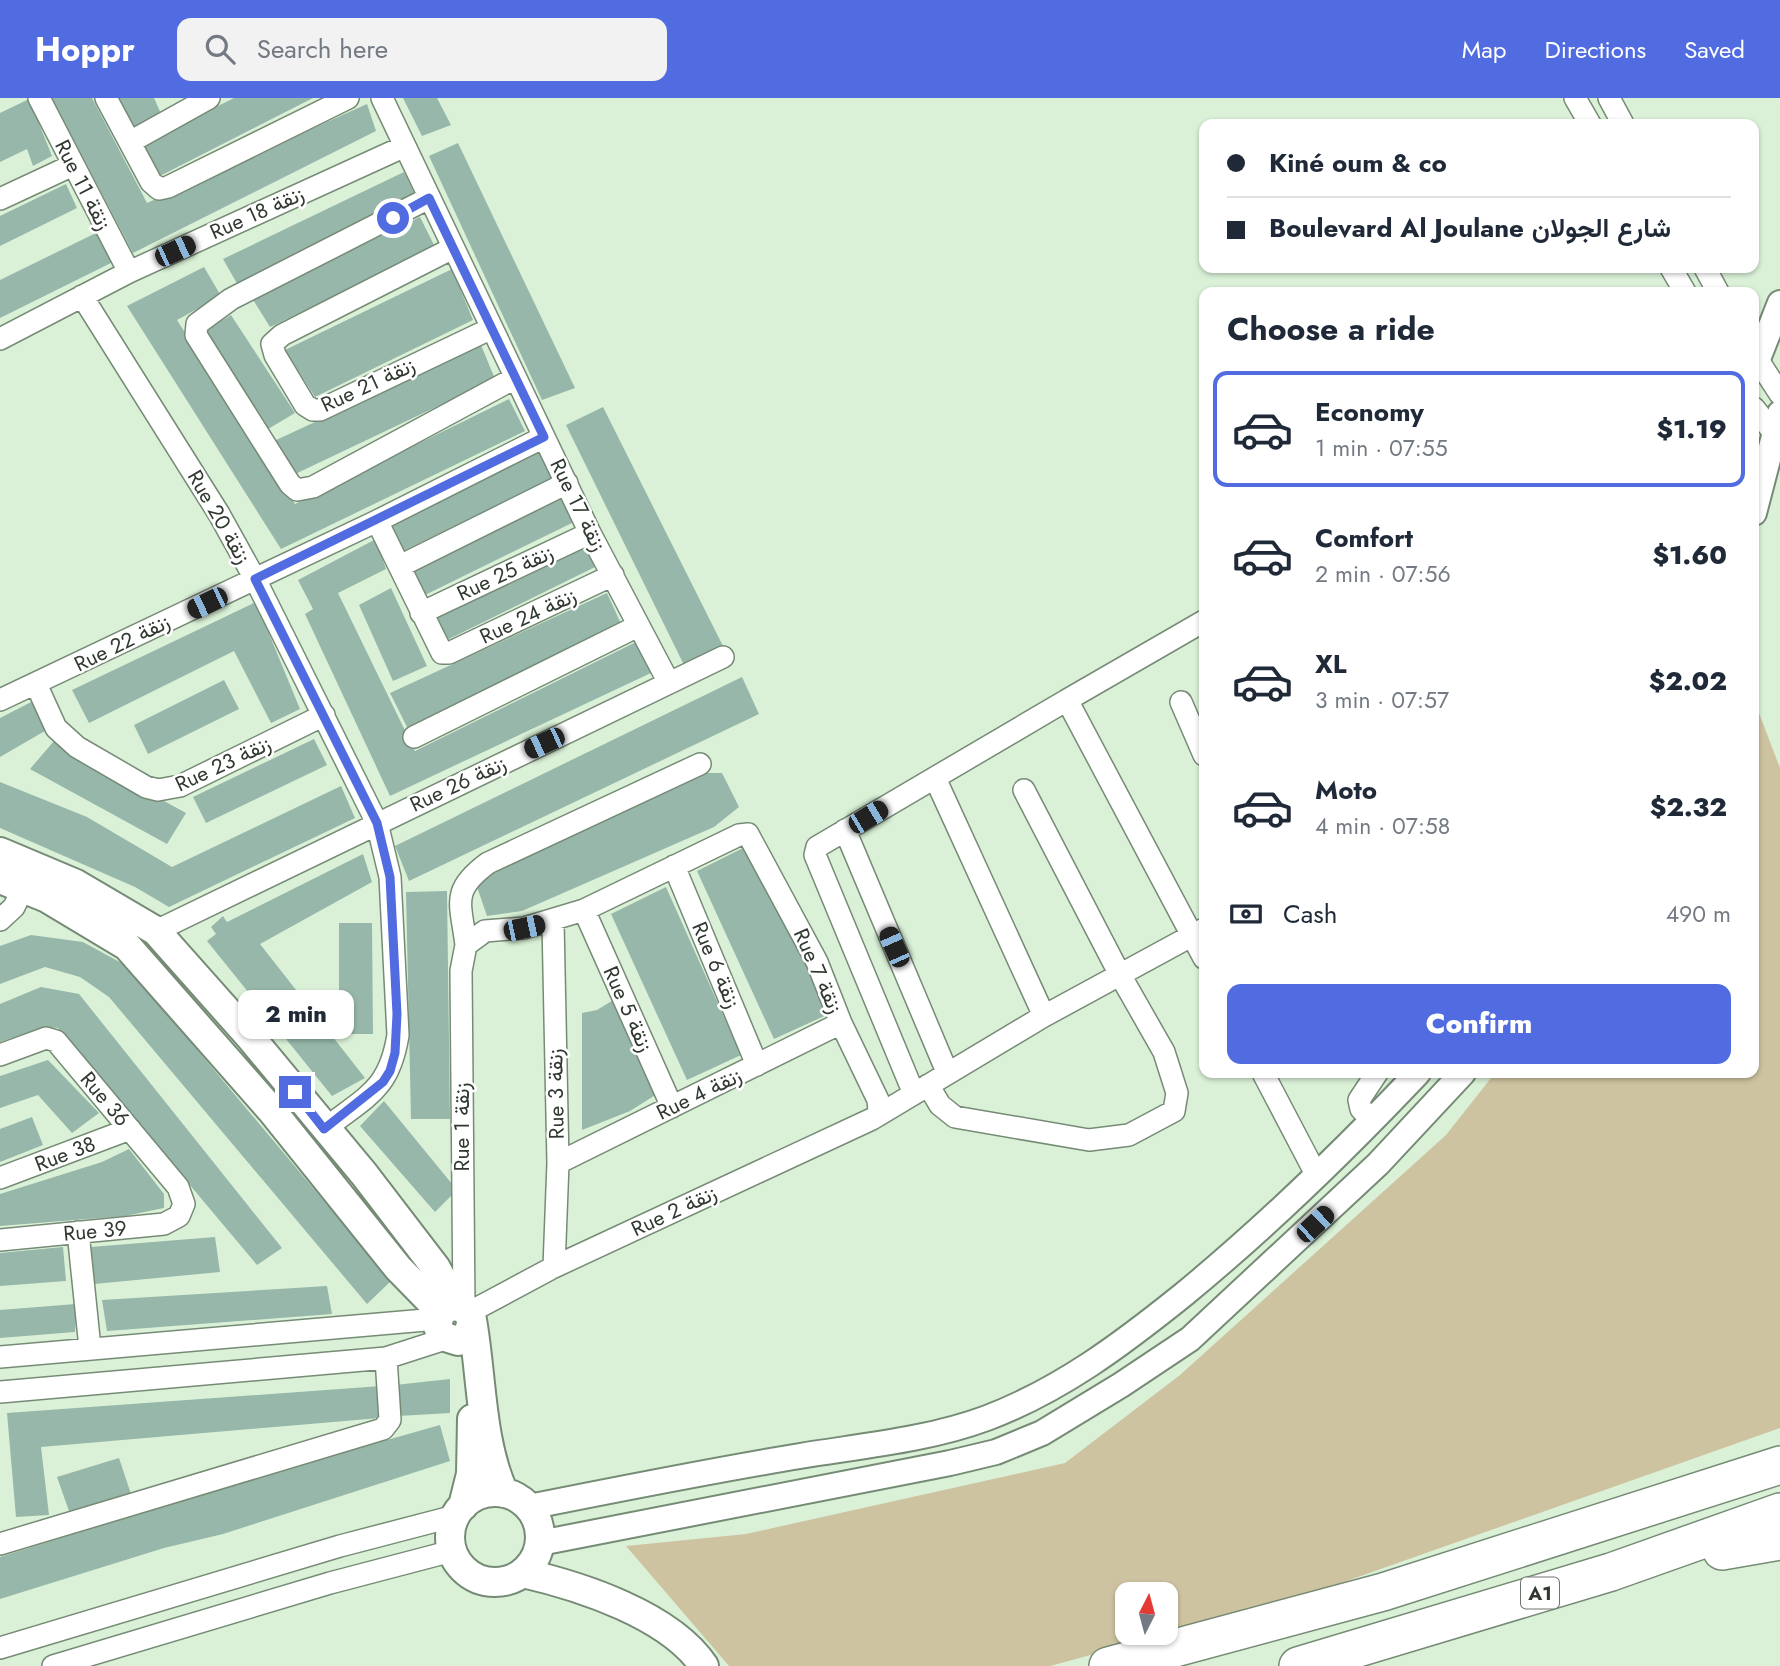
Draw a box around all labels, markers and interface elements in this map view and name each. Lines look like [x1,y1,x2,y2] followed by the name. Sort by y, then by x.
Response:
[177,18,667,81] search box
[35,26,135,73] text: Hoppr
[201,30,239,68] icon: search
[257,30,388,68] text: Search here
[1462,32,1507,67] text: Map
[1545,32,1646,67] text: Directions
[1684,32,1745,67] text: Saved
[47,134,119,236] street label: Rue 11 زنقة
[1269,144,1447,182] text: Kiné oum & co
[205,179,309,247] street label: Rue 18 زنقة
[377,202,409,234] route start
[1269,209,1671,247] text: Boulevard Al Joulane شارع الجولان
[152,233,199,269] car
[1227,306,1435,352] text: Choose a ride
[316,350,420,420] street label: Rue 21 زنقة
[1315,393,1424,431] text: Economy
[1231,398,1294,461] icon: car
[1656,410,1727,448] text: $1.19
[1315,431,1448,465] text: 1 min · 07:55
[543,454,613,556] street label: Rue 17 زنقة
[180,465,258,569] street label: Rue 20 زنقة
[1315,519,1413,557] text: Comfort
[1231,524,1294,587] icon: car
[1652,536,1727,574] text: $1.60
[452,538,558,608] street label: Rue 25 زنقة
[1315,557,1451,591] text: 2 min · 07:56
[475,581,581,651] street label: Rue 24 زنقة
[184,584,231,622] car
[69,607,175,679] street label: Rue 22 زنقة
[1315,645,1347,683] text: XL
[1231,650,1294,713] icon: car
[1649,662,1727,700] text: $2.02
[1315,683,1449,717] text: 3 min · 07:57
[521,725,568,761] car
[170,729,276,799] street label: Rue 23 زنقة
[405,749,511,819] street label: Rue 26 زنقة
[1315,771,1377,809] text: Moto
[1231,776,1294,839] icon: car
[1650,788,1727,826] text: $2.32
[845,797,892,837] car
[1315,809,1450,843] text: 4 min · 07:58
[1227,895,1265,933] icon: cash
[1283,895,1337,933] text: Cash
[1666,897,1731,931] text: 490 m
[502,913,547,943] car
[684,917,748,1013] street label: Rue 6 زنقة
[786,924,850,1018] street label: Rue 7 زنقة
[876,924,913,970] car
[596,961,660,1057] street label: Rue 5 زنقة
[1227,984,1731,1064] button: Confirm
[237,990,353,1040] callout: 2 min
[265,997,327,1031] text: 2 min
[540,1048,572,1140] street label: Rue 3 زنقة
[651,1060,747,1128] street label: Rue 4 زنقة
[73,1065,137,1133] street label: Rue 36
[279,1076,311,1108] route end
[447,1083,477,1171] street label: Rue 1 زنقة
[30,1129,100,1179] street label: Rue 38
[626,1178,722,1244] street label: Rue 2 زنقة
[1293,1202,1338,1246] car
[62,1213,128,1249] street label: Rue 39
[1521,1578,1559,1609] road number: A1
[1115,1582,1178,1645] north arrow
[1115,1582,1178,1645] map controls

